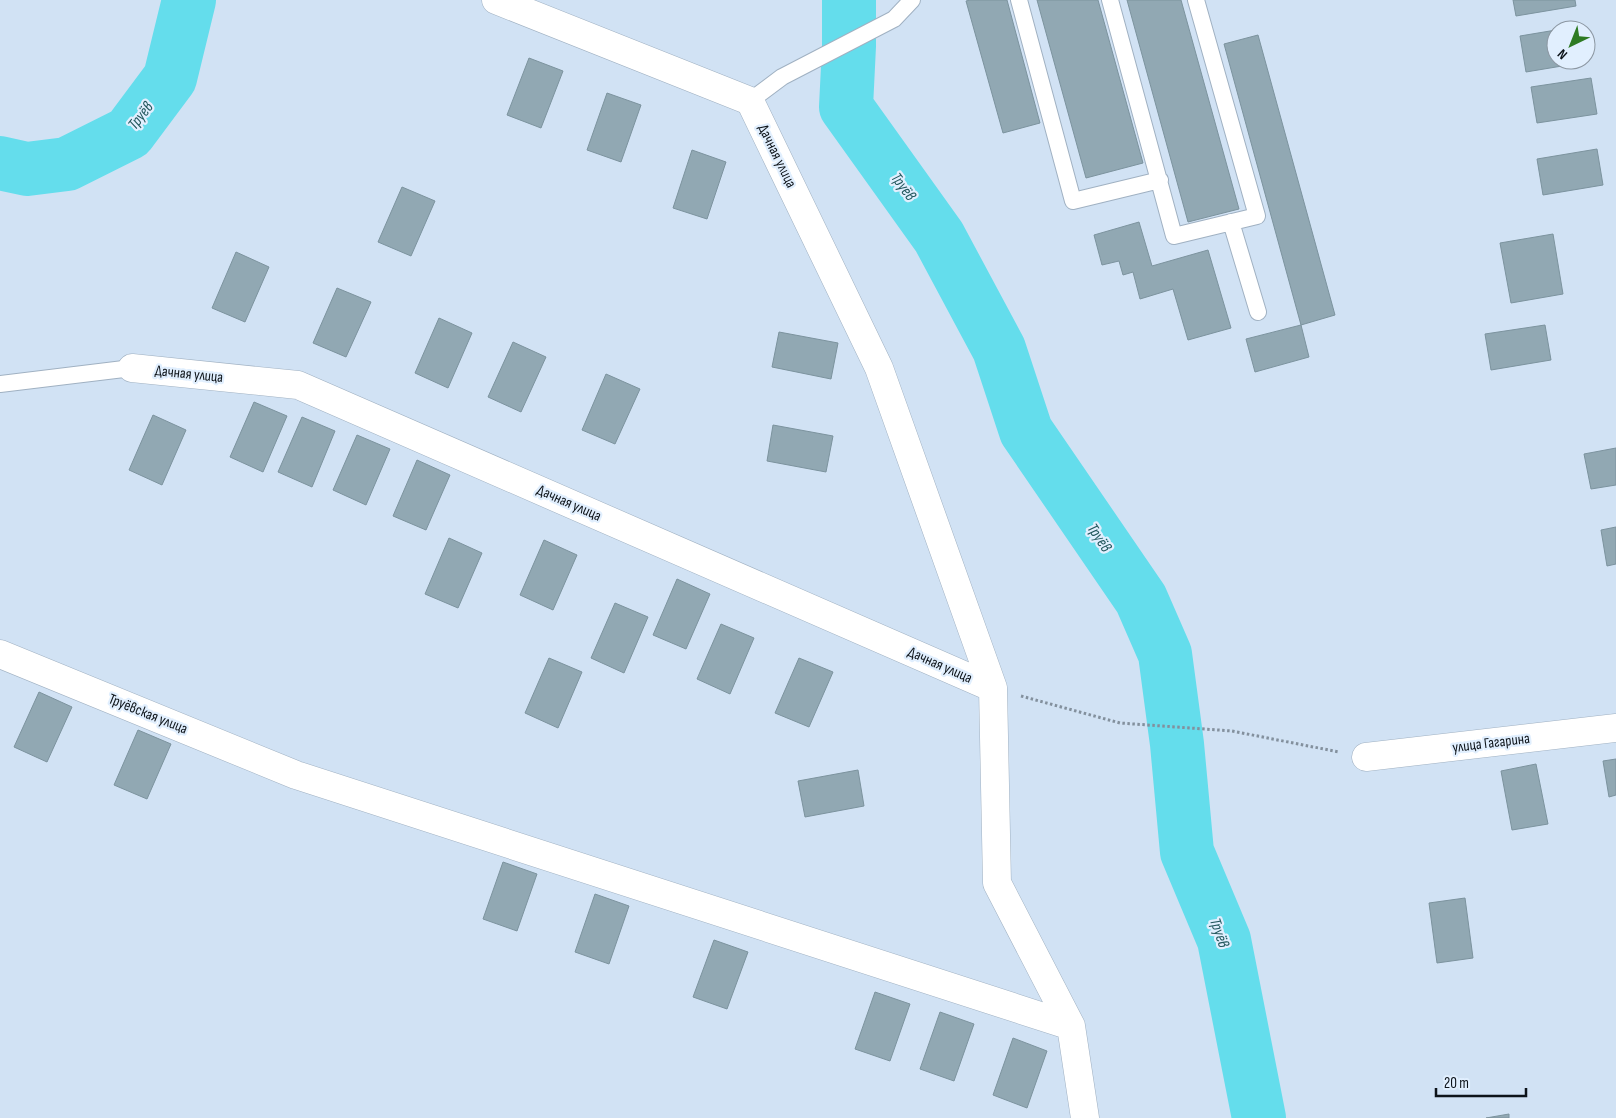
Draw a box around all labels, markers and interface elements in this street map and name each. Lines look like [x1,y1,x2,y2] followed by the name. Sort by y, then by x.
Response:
[1546,20,1596,70] north arrow
[1554,45,1571,63] text: N
[124,98,158,134] water label: Труёв
[753,121,801,191] street label: Дачная улица
[886,169,920,205] water label: Труёв
[154,361,224,387] street label: Дачная улица
[534,480,604,526] street label: Дачная улица
[1083,520,1116,556] water label: Труёв
[905,642,975,688] street label: Дачная улица
[106,689,191,739] street label: Труёвская улица
[1451,729,1531,757] street label: улица Гагарина
[1205,916,1233,951] water label: Труёв
[1436,1066,1526,1098] scale bar
[1444,1074,1469,1093] text: 20 m

